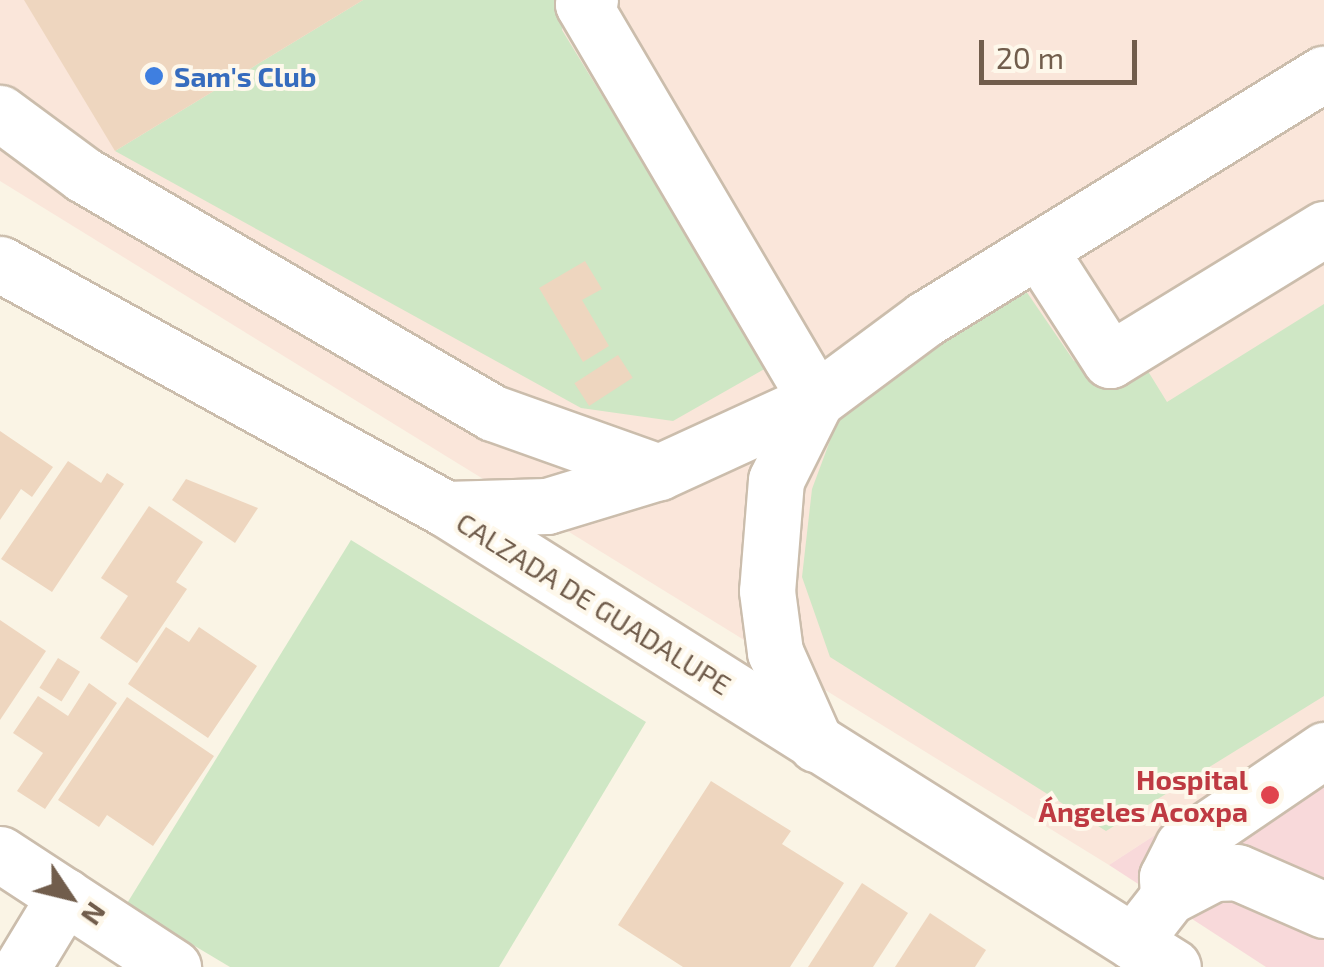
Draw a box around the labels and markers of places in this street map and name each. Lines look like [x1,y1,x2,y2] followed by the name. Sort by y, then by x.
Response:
[174,59,317,93] place label: Sam's Club
[143,65,165,87] marker: Sam's Club
[1038,762,1248,828] place label: Hospital Ángeles Acoxpa
[1257,782,1283,808] marker: Hospital Ángeles Acoxpa

